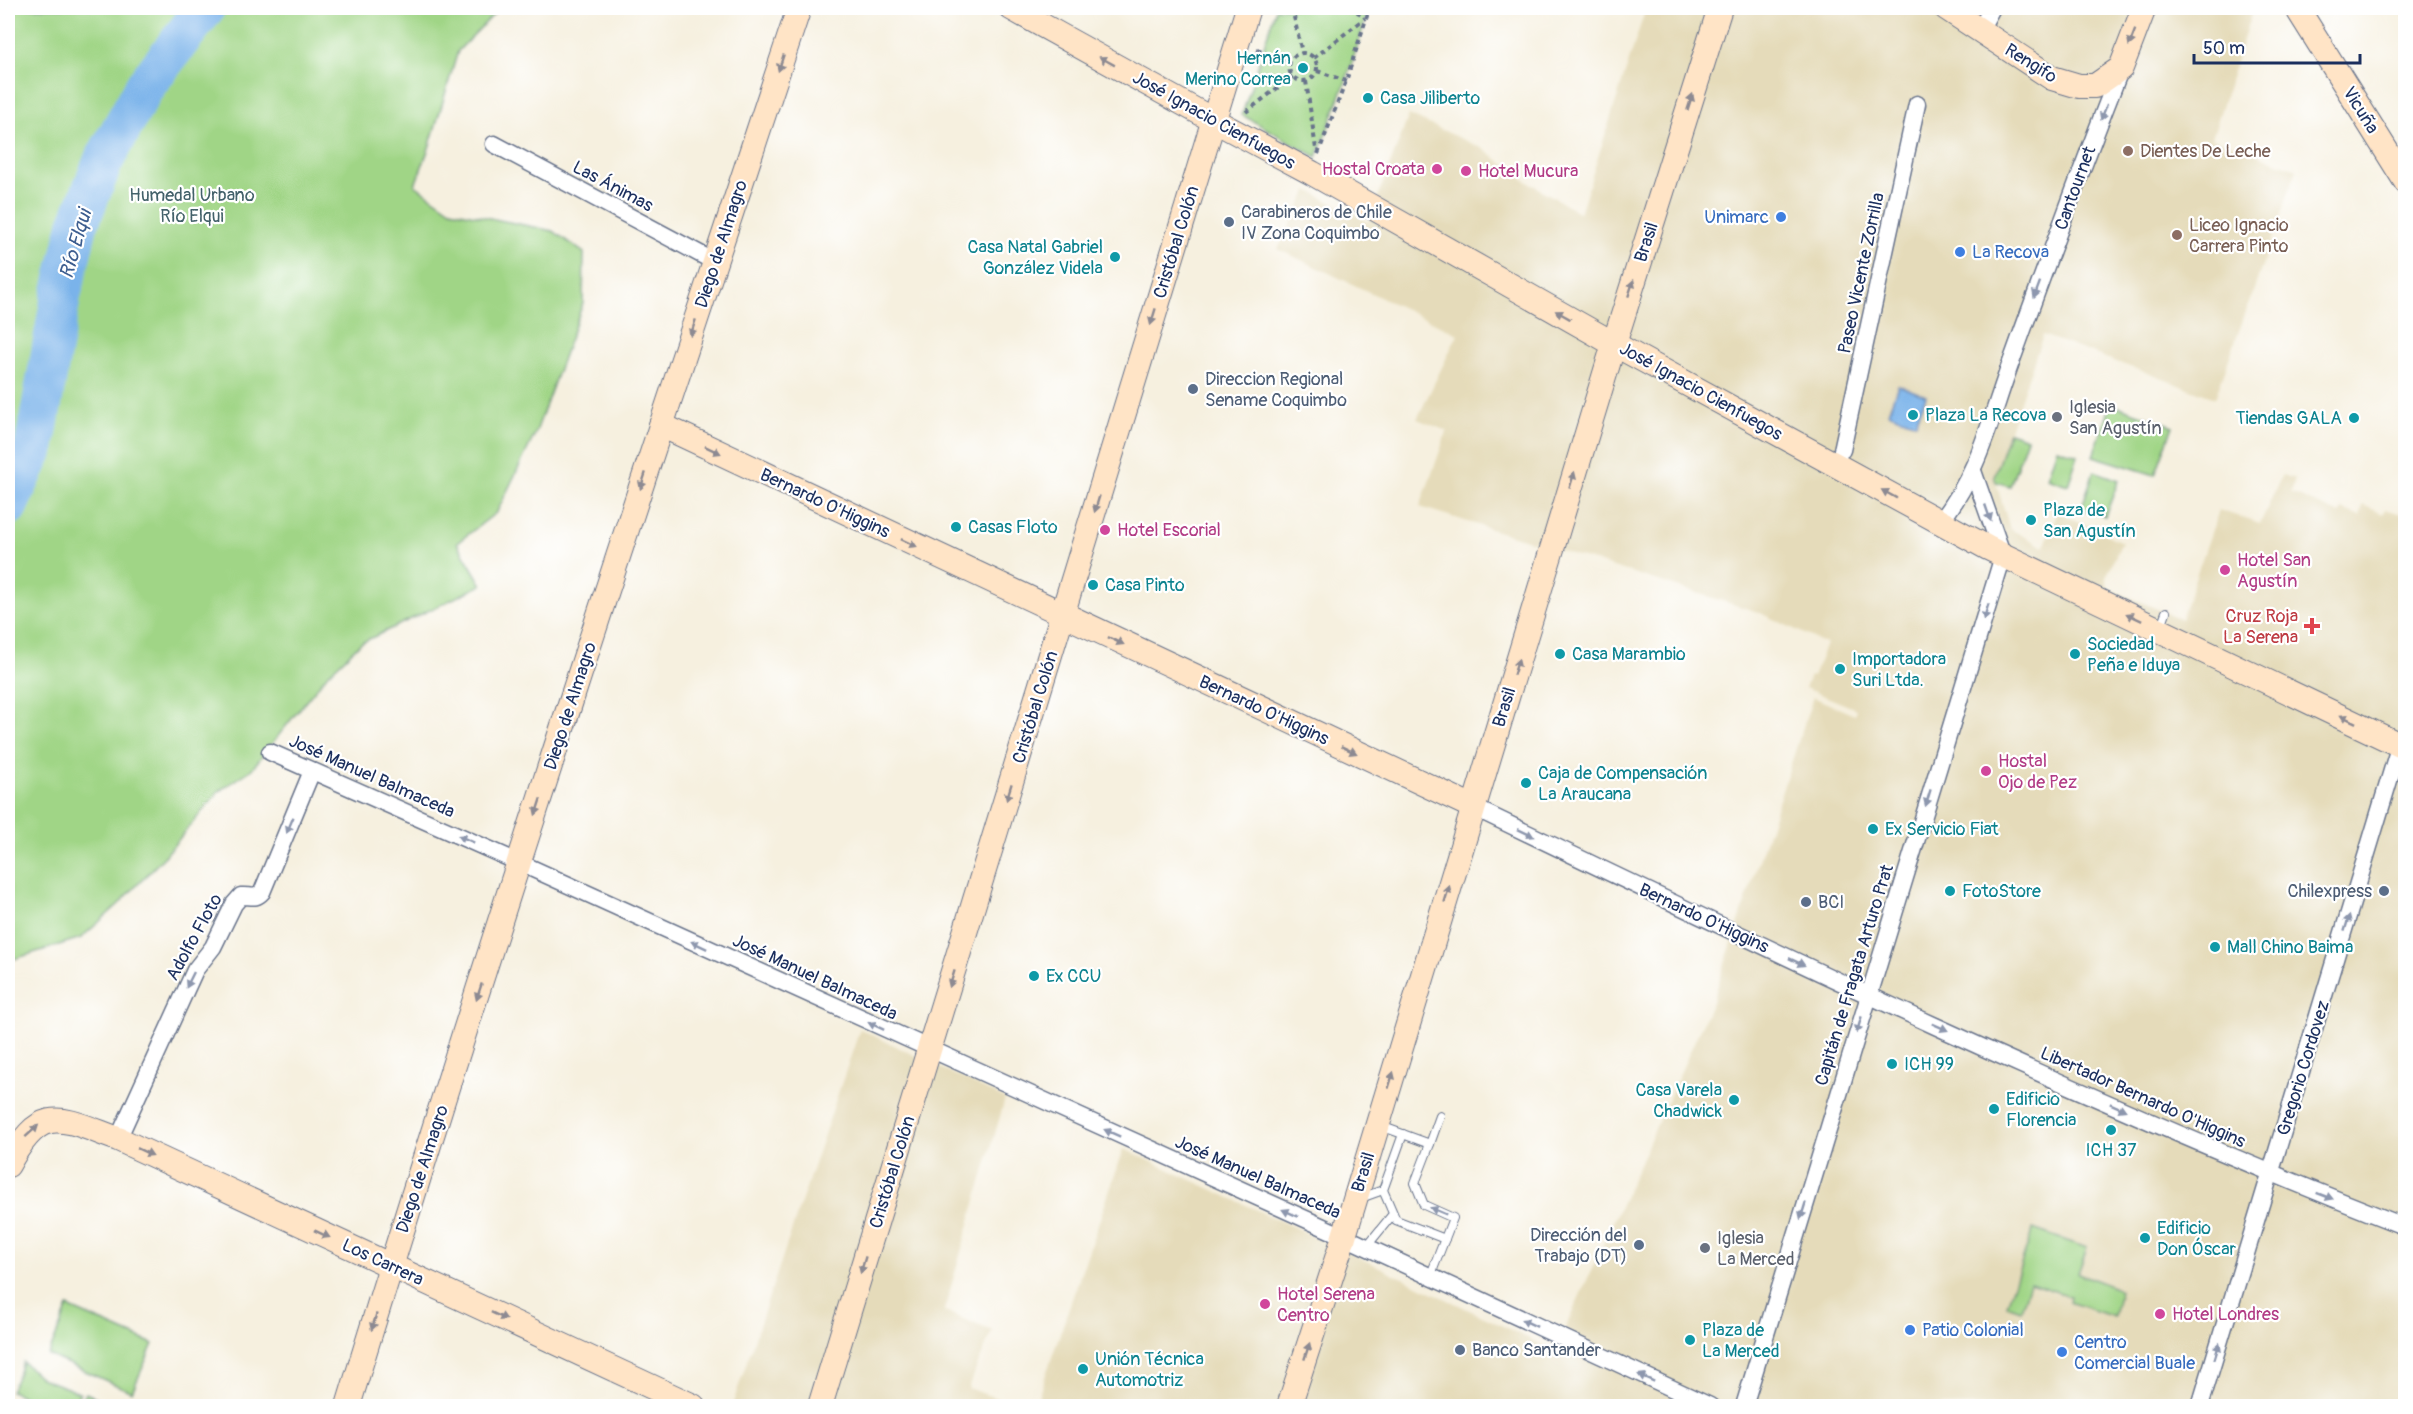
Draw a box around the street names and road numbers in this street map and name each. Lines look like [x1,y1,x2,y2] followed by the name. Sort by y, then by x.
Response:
[2000,38,2061,89] street label: Rengifo
[1128,66,1299,175] street label: José Ignacio Cienfuegos
[2337,83,2384,138] street label: Vicuña
[2050,142,2102,233] street label: Cantournet
[569,156,657,217] street label: Las Ánimas
[690,177,753,311] street label: Diego de Almagro
[1148,183,1204,301] street label: Cristóbal Colón
[1833,191,1890,356] street label: Paseo Vicente Zorrilla
[1629,219,1664,265] street label: Brasil
[1615,337,1786,446] street label: José Ignacio Cienfuegos
[756,463,893,544] street label: Bernardo O'Higgins
[539,639,602,773] street label: Diego de Almagro
[1007,648,1063,766] street label: Cristóbal Colón
[1195,670,1332,751] street label: Bernardo O'Higgins
[1488,684,1521,730] street label: Brasil
[285,729,458,823] street label: José Manuel Balmaceda
[1810,861,1899,1088] street label: Capitán de Fragata Arturo Prat
[1635,878,1772,959] street label: Bernardo O'Higgins
[161,890,228,985] street label: Adolfo Floto
[729,929,901,1026] street label: José Manuel Balmaceda
[2272,998,2335,1139] street label: Gregorio Cordovez
[2037,1042,2249,1153] street label: Libertador Bernardo O'Higgins
[391,1102,454,1236] street label: Diego de Almagro
[864,1113,920,1231] street label: Cristóbal Colón
[1171,1130,1344,1224] street label: José Manuel Balmaceda
[1347,1149,1380,1195] street label: Brasil
[338,1234,427,1291] street label: Los Carrera

